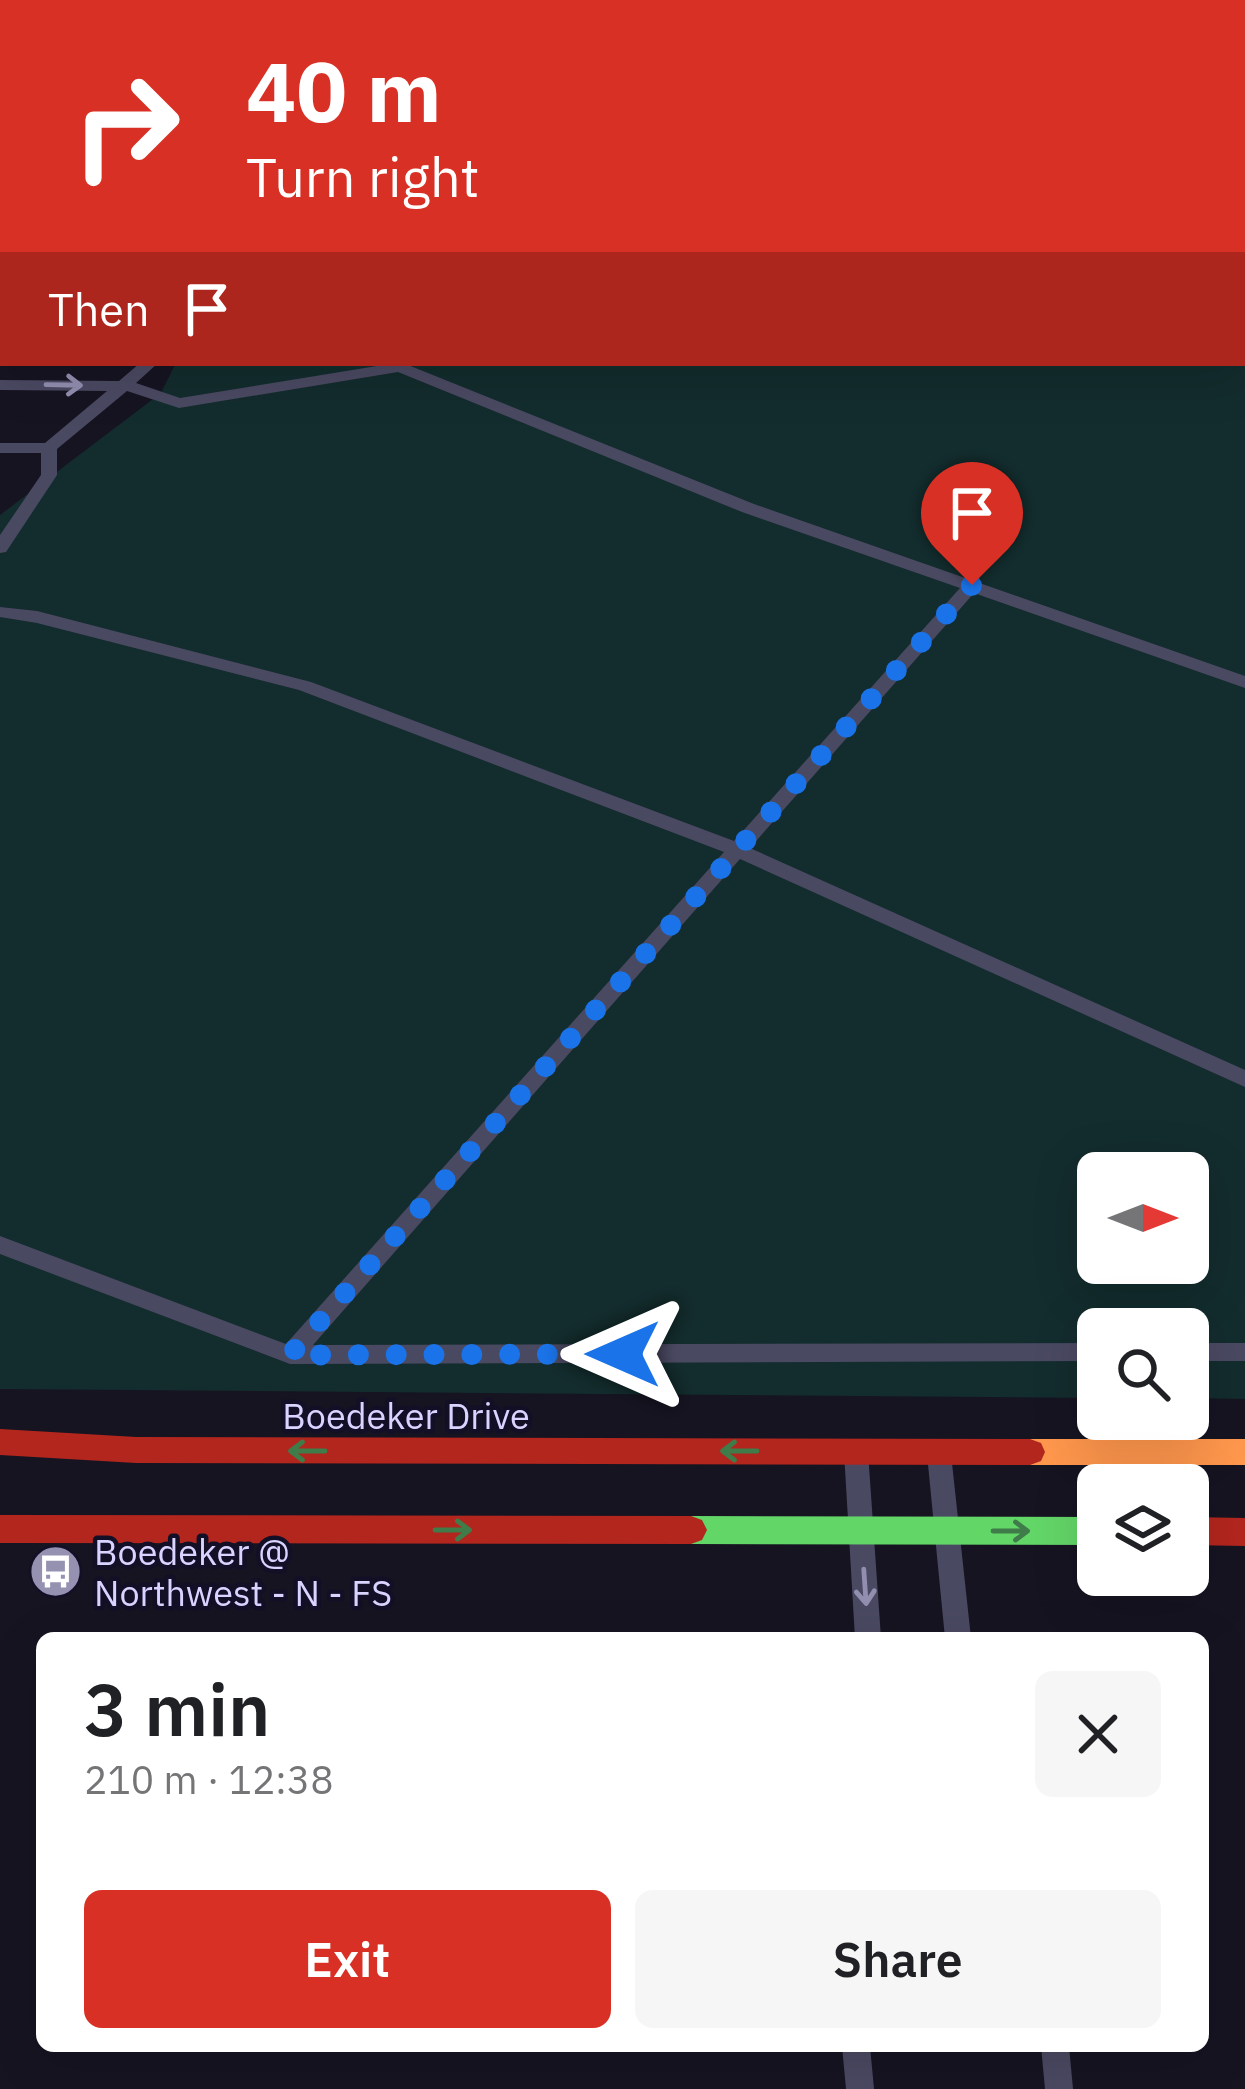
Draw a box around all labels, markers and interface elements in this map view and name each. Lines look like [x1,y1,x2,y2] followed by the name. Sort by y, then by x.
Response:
[246,36,442,145] text: 40 m
[48,48,204,204] icon: right
[246,142,480,212] text: Turn right
[174,276,240,342] icon: arrive
[48,280,150,338] text: Then
[44,374,83,397] one-way arrow
[921,462,1023,585] pin
[939,480,1005,546] icon: arrive
[1077,1152,1209,1284] north arrow
[1077,1152,1209,1596] map controls
[560,1291,686,1417] position arrow
[1077,1308,1209,1440] button: search
[282,1392,530,1439] street label: Boedeker Drive
[288,1440,327,1462] one-way arrow
[720,1440,759,1462] one-way arrow
[1077,1464,1209,1596] button: layers
[433,1519,472,1541] one-way arrow
[991,1520,1030,1542] one-way arrow
[94,1528,392,1616] place label: Boedeker @ Northwest - N - FS
[27,1544,83,1600] bus stop icon: Boedeker @ Northwest - N - FS
[853,1567,876,1606] one-way arrow
[84,1662,270,1756] text: 3 min
[1035,1671,1161,1797] button: close
[84,1754,334,1805] text: 210 m · 12:38
[84,1890,611,2028] button: Exit
[635,1890,1161,2028] button: Share

